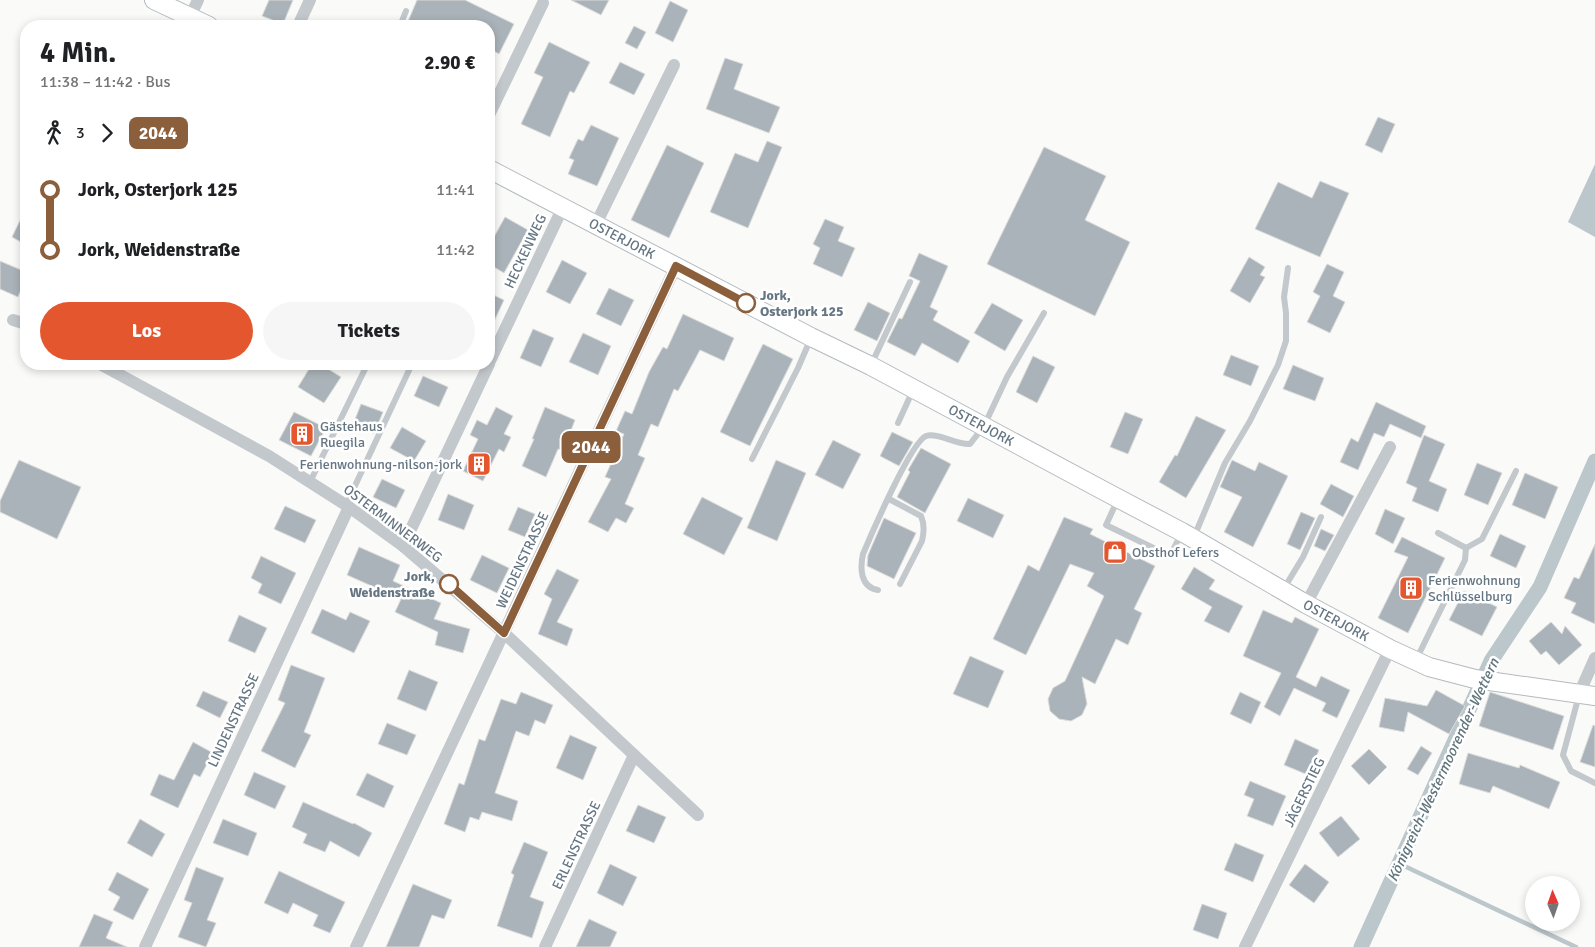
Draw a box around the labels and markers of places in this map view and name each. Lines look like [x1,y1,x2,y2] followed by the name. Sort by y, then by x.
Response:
[760,287,844,320] place label: Jork, Osterjork 125
[736,293,756,313] marker: Jork, Osterjork 125
[320,418,383,451] place label: Gästehaus Ruegila
[289,421,315,447] building icon: Gästehaus Ruegila
[466,451,492,477] building icon: Ferienwohnung-nilson-jork
[300,456,462,473] place label: Ferienwohnung-nilson-jork
[1102,539,1128,565] shop icon: Obsthof Lefers
[1132,544,1219,561] place label: Obsthof Lefers
[349,568,435,601] place label: Jork, Weidenstraße
[1428,572,1521,605] place label: Ferienwohnung Schlüsselburg
[439,574,459,594] marker: Jork, Weidenstraße
[1398,575,1424,601] building icon: Ferienwohnung Schlüsselburg

